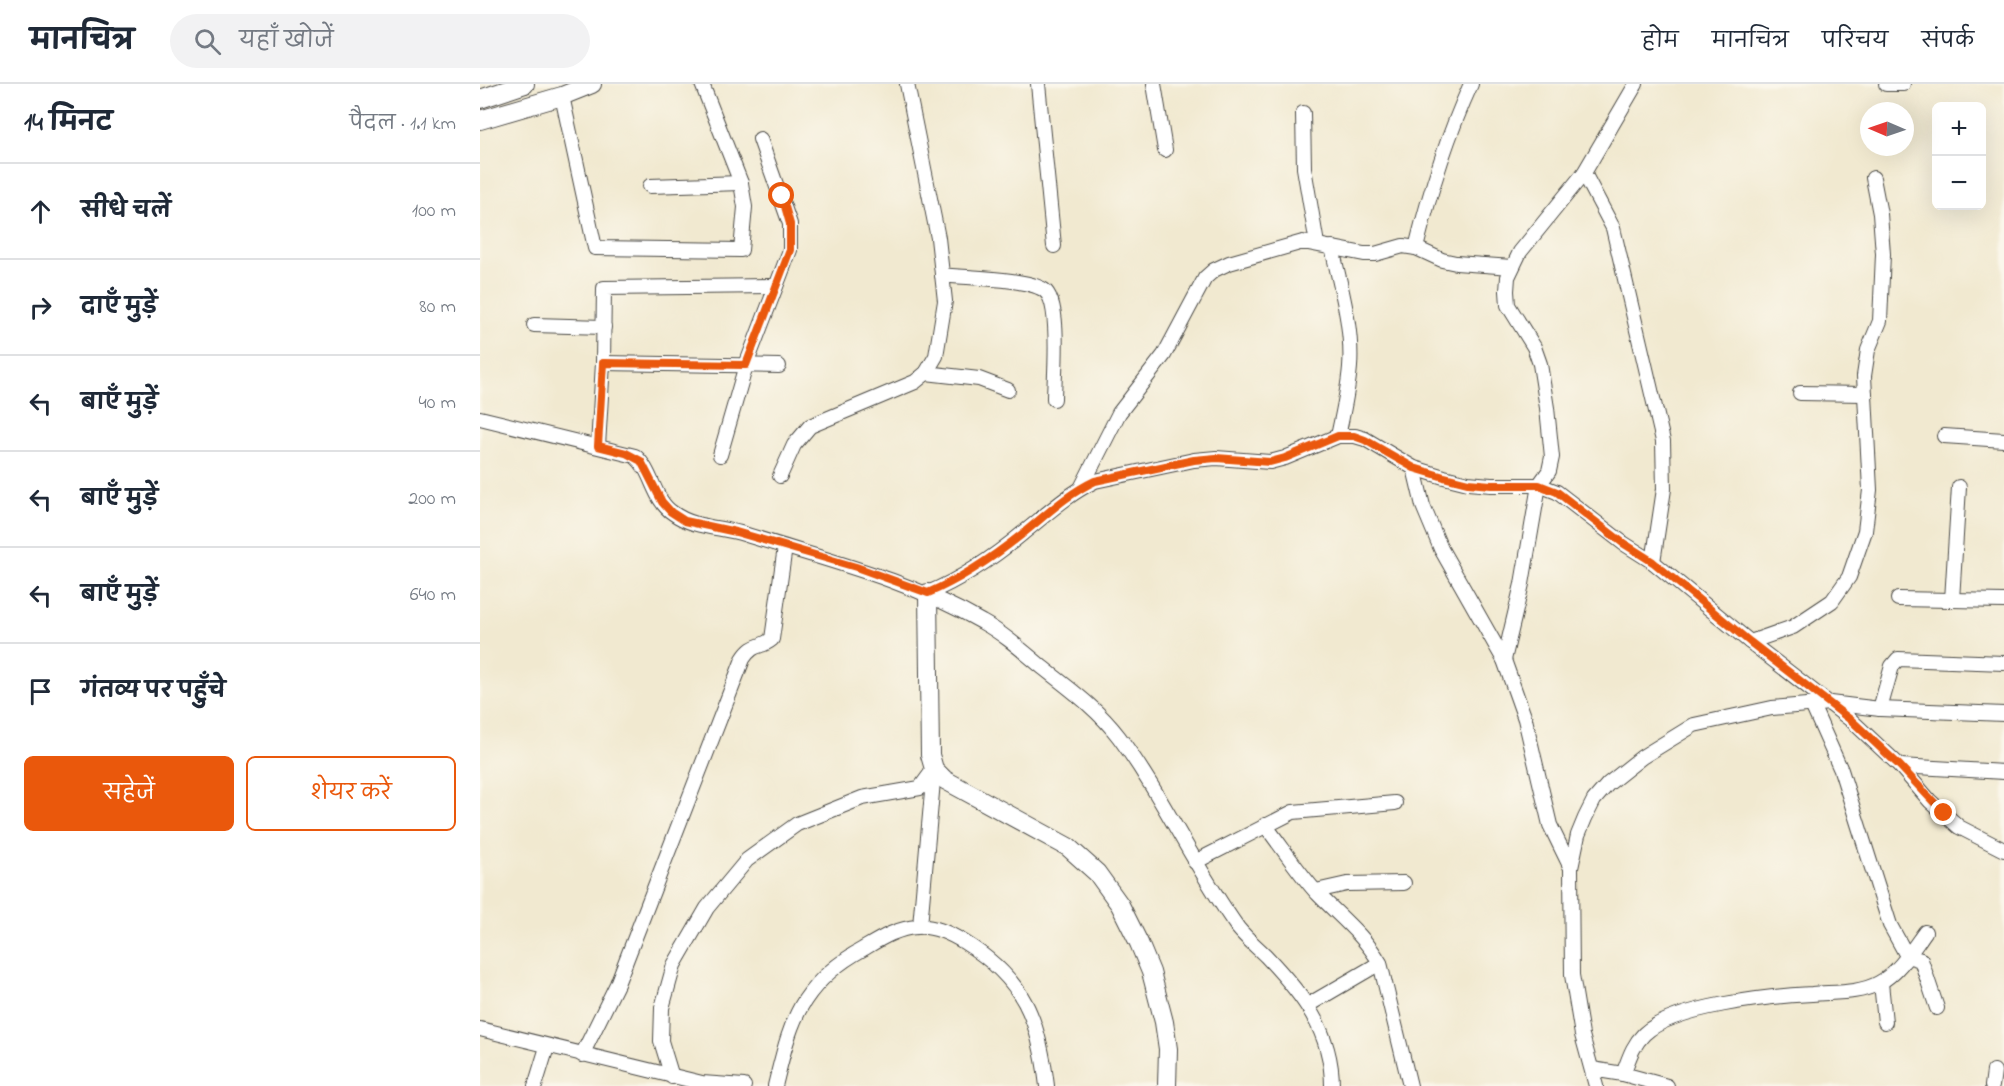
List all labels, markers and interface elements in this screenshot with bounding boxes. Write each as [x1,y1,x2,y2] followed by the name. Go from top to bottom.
[170,14,590,68] search box
[30,22,134,63] text: मानचित्र
[191,25,224,58] icon: search
[239,26,334,58] text: यहाँ खोजें
[1642,27,1679,57] text: होम
[1712,27,1789,57] text: मानचित्र
[1822,27,1888,57] text: परिचय
[1921,27,1974,57] text: संपर्क
[1860,102,1914,156] north arrow
[1932,102,1986,210] map controls
[1932,102,1986,156] button: +
[24,105,113,143] text: 14 मिनट
[349,110,456,139] text: पैदल · 1.1 km
[1932,156,1986,210] button: −
[768,182,794,208] route start
[24,195,57,228] icon: ahead
[81,196,171,228] text: सीधे चलें
[412,197,456,226] text: 100 m
[24,291,57,324] icon: right
[81,292,157,324] text: दाएँ मुड़ें
[419,293,456,322] text: 80 m
[24,387,57,420] icon: left
[81,388,158,420] text: बाएँ मुड़ें
[419,389,456,418] text: 40 m
[24,483,57,516] icon: left
[81,484,158,516] text: बाएँ मुड़ें
[408,485,456,514] text: 200 m
[24,579,57,612] icon: left
[81,580,158,612] text: बाएँ मुड़ें
[410,581,456,610] text: 640 m
[24,675,57,708] icon: arrive
[81,676,226,708] text: गंतव्य पर पहुँचे
[24,756,234,831] button: सहेजें
[246,756,456,831] button: शेयर करें
[1930,799,1956,825] route end

